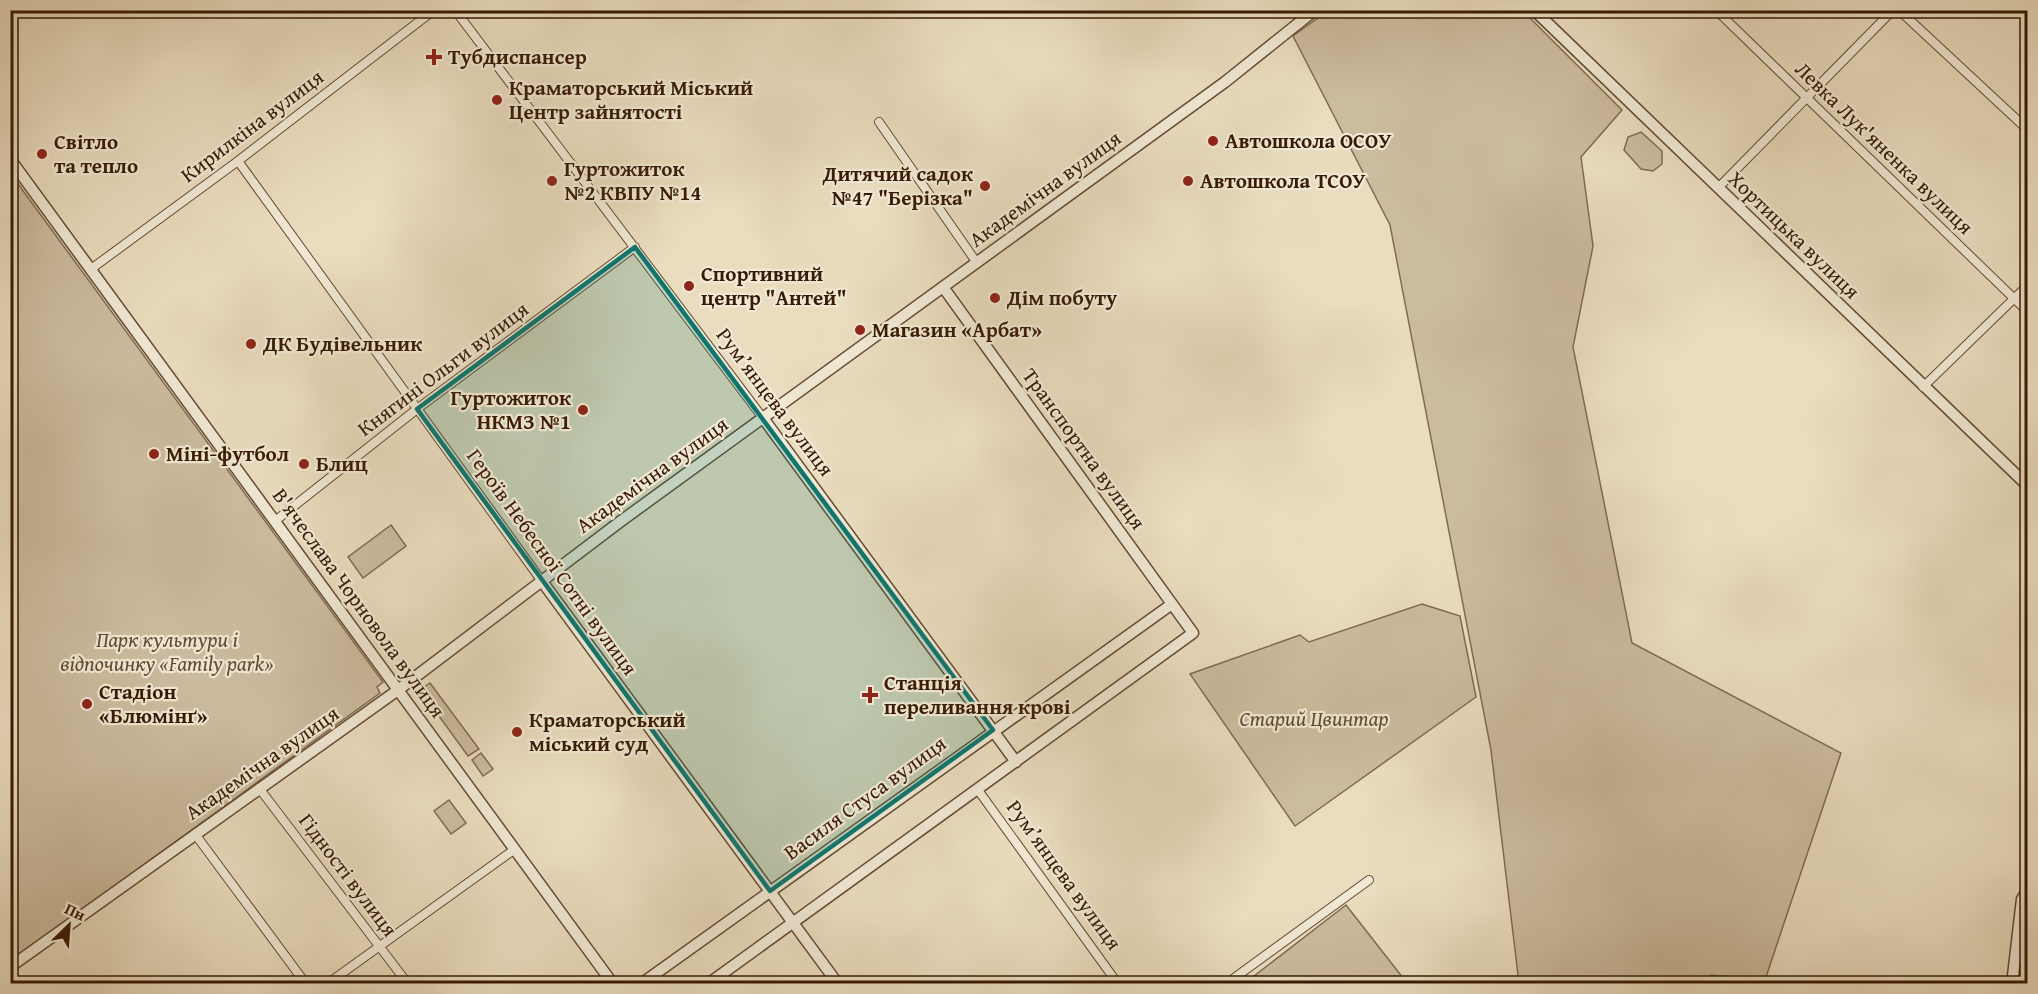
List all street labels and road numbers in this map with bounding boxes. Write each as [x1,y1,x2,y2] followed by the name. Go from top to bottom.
[1788,54,1981,242] street label: Левка Лук'яненка вулиця
[174,61,330,190] street label: Кирилкіна вулиця
[962,123,1128,254] street label: Академічна вулиця
[1721,163,1868,306] street label: Хортицька вулиця
[350,294,535,443] street label: Княгині Ольги вулиця
[709,321,842,483] street label: Рум’янцева вулиця
[1015,362,1154,536] street label: Транспортна вулиця
[569,409,735,540] street label: Академічна вулиця
[459,442,646,682] street label: Героїв Небесної Сотні вулиця
[265,481,454,724] street label: В'ячеслава Чорновола вулиця
[178,698,345,827] street label: Академічна вулиця
[777,728,953,867] street label: Василя Стуса вулиця
[999,793,1130,957] street label: Рум’янцева вулиця
[292,806,406,943] street label: Гідності вулиця

